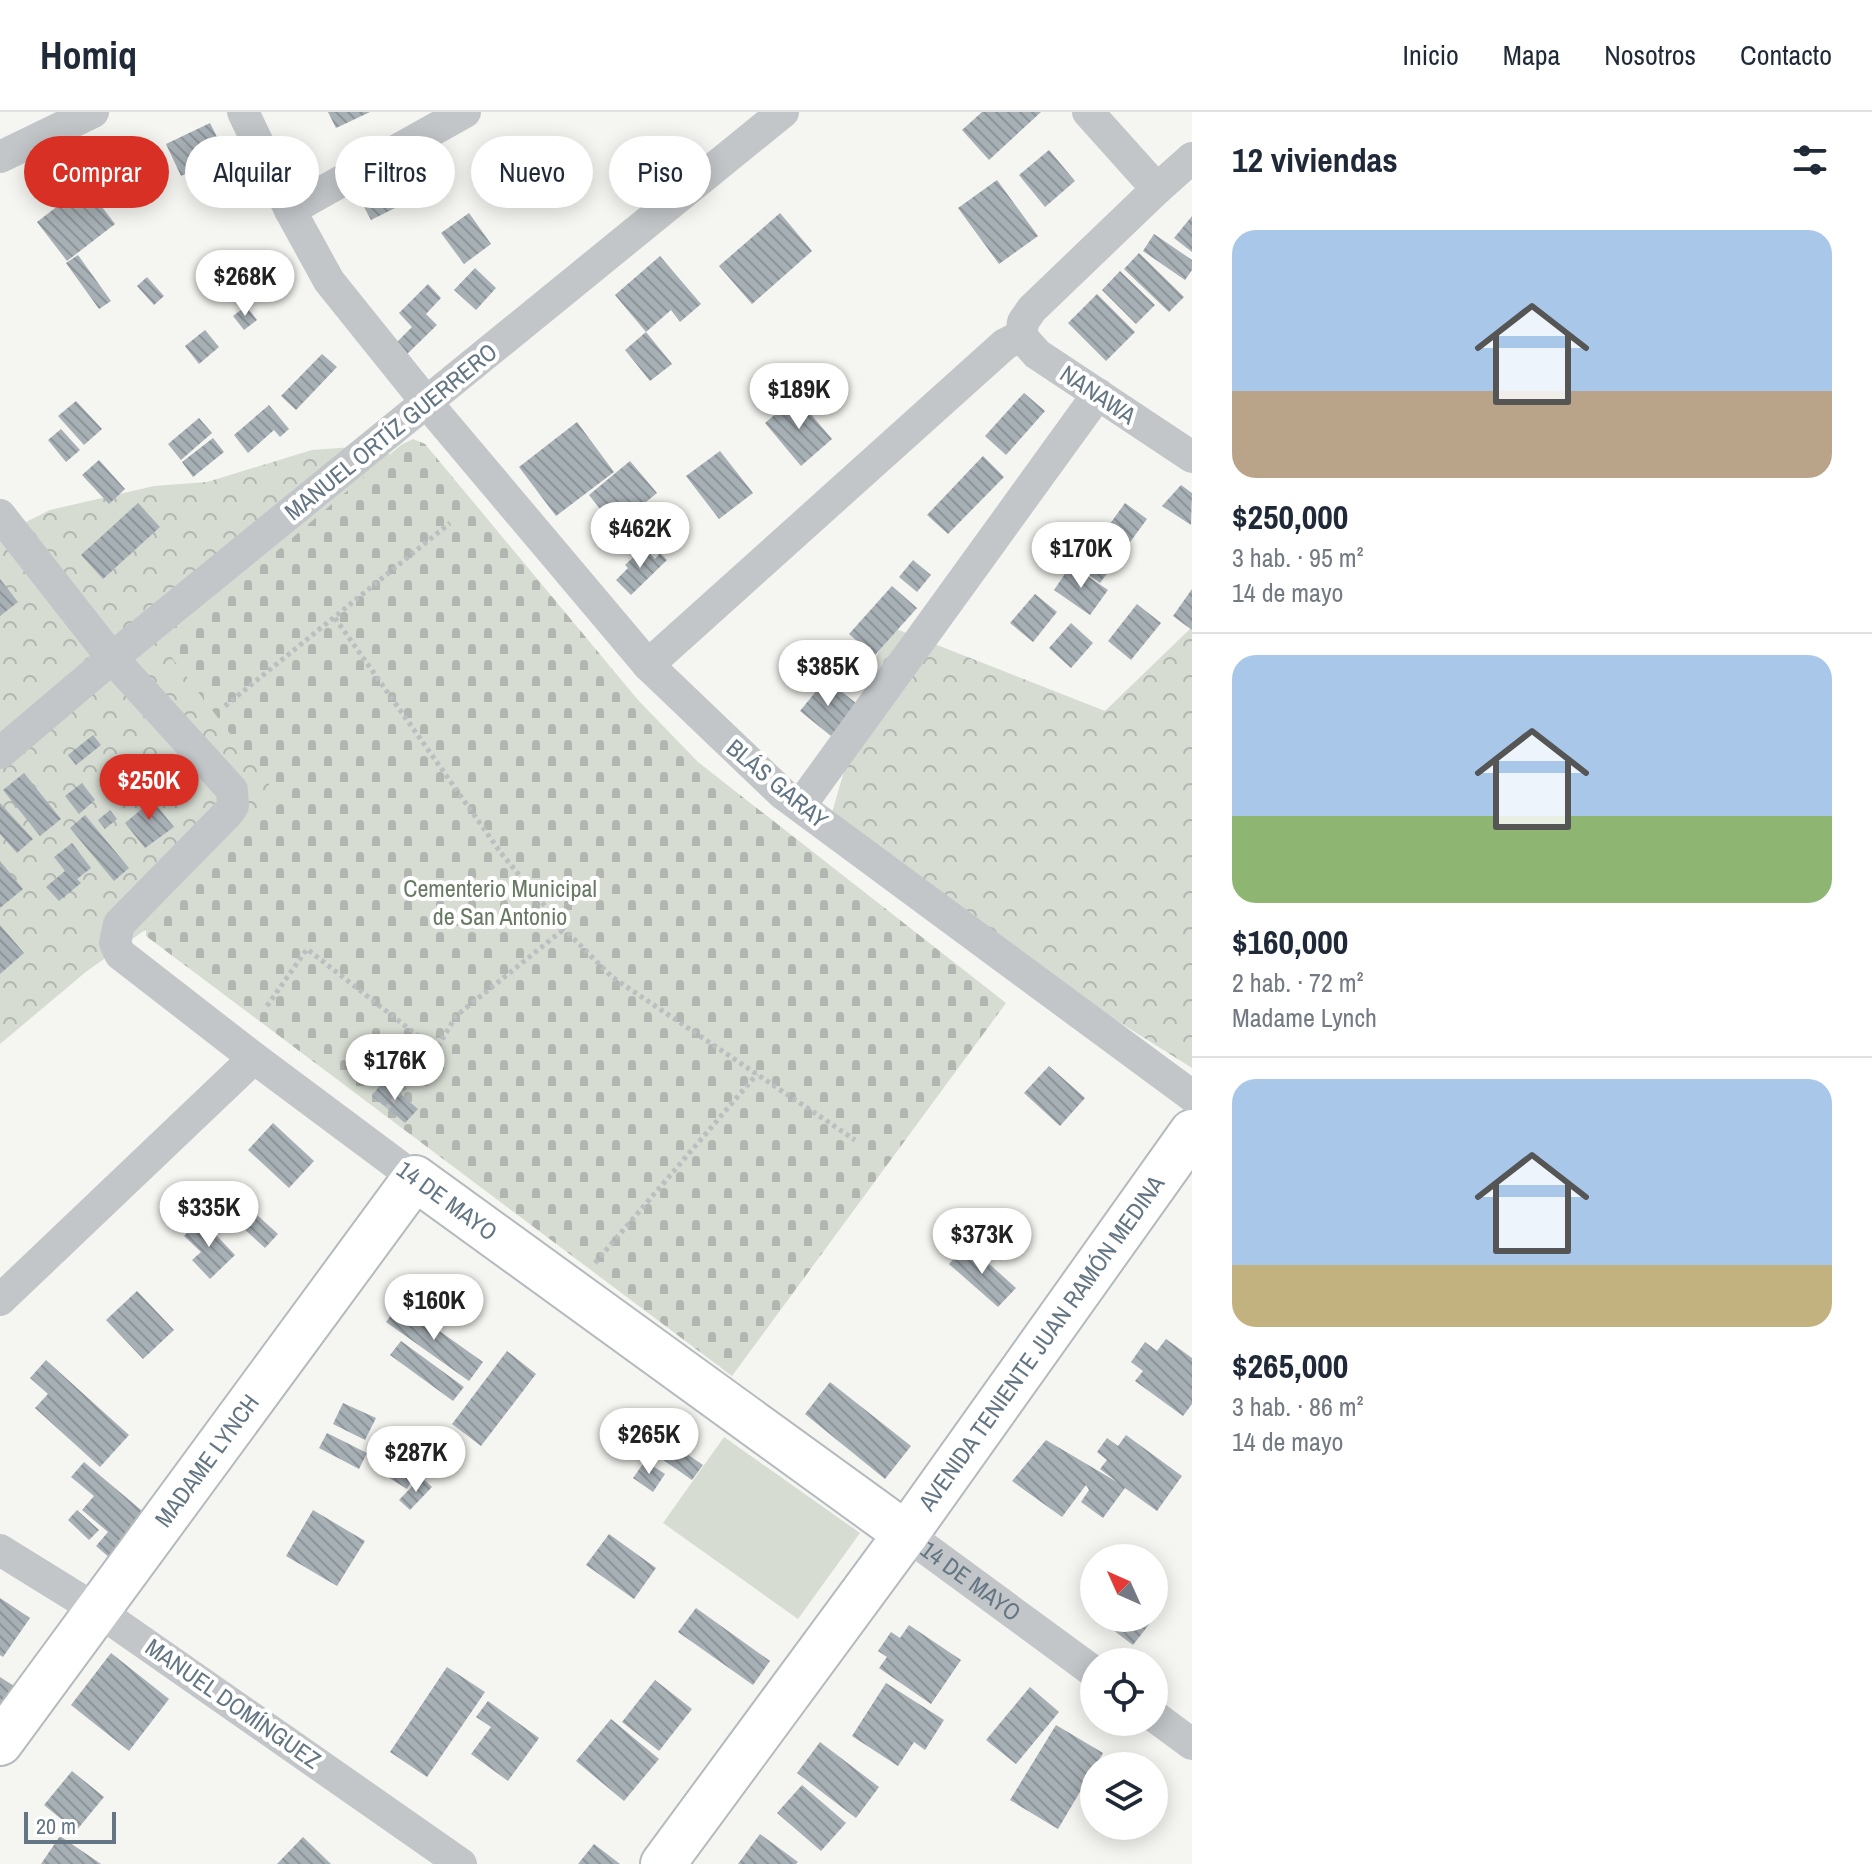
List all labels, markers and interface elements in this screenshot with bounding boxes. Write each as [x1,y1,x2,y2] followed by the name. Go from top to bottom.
[40,30,137,81] text: Homiq
[1403,36,1459,74] text: Inicio
[1503,36,1560,74] text: Mapa
[1604,36,1696,74] text: Nosotros
[1740,36,1832,74] text: Contacto
[24,136,169,208] chip: Comprar
[185,136,319,208] chip: Alquilar
[335,136,455,208] chip: Filtros
[471,136,593,208] chip: Nuevo
[609,136,711,208] chip: Piso
[1232,137,1398,183] text: 12 viviendas
[1788,138,1832,182] icon: filters
[189,250,301,318] pin: $268K
[214,258,276,293] text: $268K
[1460,282,1604,426] icon: home
[277,336,503,527] street label: MANUEL ORTÍZ GUERRERO
[1054,357,1143,432] street label: NANAWA
[743,363,855,431] pin: $189K
[768,371,830,406] text: $189K
[1232,494,1348,540] text: $250,000
[584,502,696,570] pin: $462K
[609,510,671,545] text: $462K
[1025,522,1137,590] pin: $170K
[1050,530,1112,565] text: $170K
[1232,540,1364,575] text: 3 hab. · 95 m²
[1232,575,1343,610] text: 14 de mayo
[772,640,884,708] pin: $385K
[797,648,859,683] text: $385K
[1460,707,1604,851] icon: home
[720,731,835,835] street label: BLÁS GARAY
[93,754,205,822] pin: $250K
[118,762,180,797] text: $250K
[403,872,597,932] park label: Cementerio Municipal de San Antonio
[1232,919,1348,965] text: $160,000
[1232,965,1364,1000] text: 2 hab. · 72 m²
[1232,1000,1377,1035] text: Madame Lynch
[339,1034,451,1102] pin: $176K
[364,1042,426,1077] text: $176K
[1460,1131,1604,1275] icon: home
[391,1153,504,1247] street label: 14 DE MAYO
[910,1168,1172,1517] street label: AVENIDA TENIENTE JUAN RAMÓN MEDINA
[153,1181,265,1249] pin: $335K
[178,1189,240,1224] text: $335K
[926,1208,1038,1276] pin: $373K
[951,1216,1013,1251] text: $373K
[378,1274,490,1342] pin: $160K
[403,1282,465,1317] text: $160K
[1232,1343,1348,1389] text: $265,000
[147,1387,266,1533] street label: MADAME LYNCH
[1232,1389,1364,1424] text: 3 hab. · 86 m²
[593,1408,705,1476] pin: $265K
[618,1416,680,1451] text: $265K
[1232,1424,1343,1459] text: 14 de mayo
[360,1426,472,1494] pin: $287K
[385,1434,447,1469] text: $287K
[915,1533,1028,1628] street label: 14 DE MAYO
[1080,1544,1168,1632] north arrow
[1080,1544,1168,1840] map controls
[140,1631,328,1776] street label: MANUEL DOMÍNGUEZ
[1080,1648,1168,1736] button: locate
[1080,1752,1168,1840] button: layers
[24,1808,116,1844] scale bar
[36,1811,76,1841] text: 20 m

